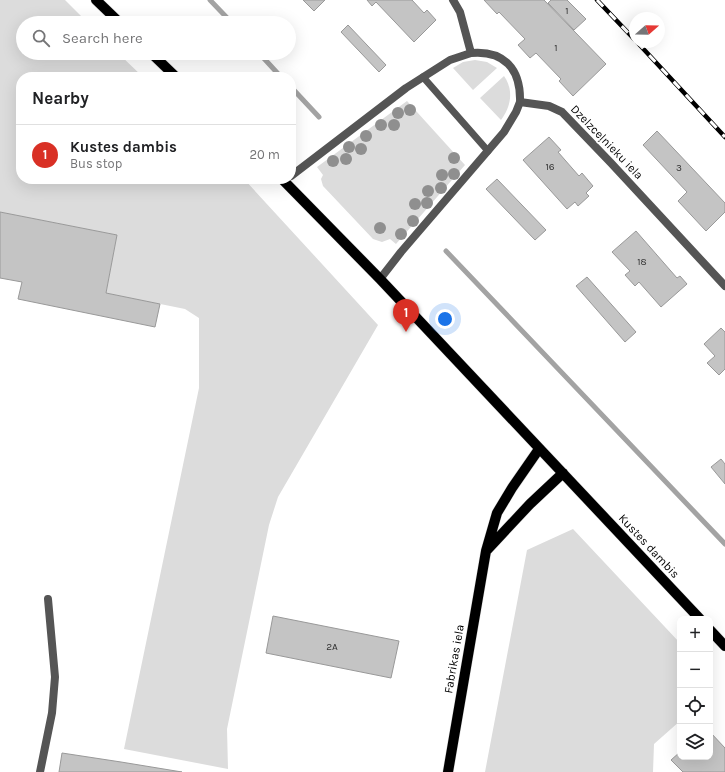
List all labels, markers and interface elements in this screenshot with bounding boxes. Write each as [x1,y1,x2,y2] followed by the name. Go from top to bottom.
[565,5,569,17] house number: 1
[629,12,665,48] north arrow
[16,16,296,60] search box
[30,27,52,49] icon: search
[62,29,143,47] text: Search here
[554,42,558,54] house number: 1
[32,88,89,108] text: Nearby
[567,102,646,183] street label: Dzelzceļnieku iela
[70,138,177,156] text: Kustes dambis
[43,147,47,162] text: 1
[250,147,280,162] text: 20 m
[70,156,122,171] text: Bus stop
[545,161,555,173] house number: 16
[676,162,682,174] house number: 3
[637,256,647,268] house number: 18
[393,299,419,332] pin: 1
[435,309,455,329] your location
[616,511,682,581] street label: Kustes dambis
[677,616,713,760] map controls
[677,616,713,652] button: +
[441,623,467,695] street label: Fabrikas iela
[326,641,338,653] house number: 2A
[677,652,713,688] button: −
[677,688,713,724] button: locate
[677,724,713,760] button: layers

